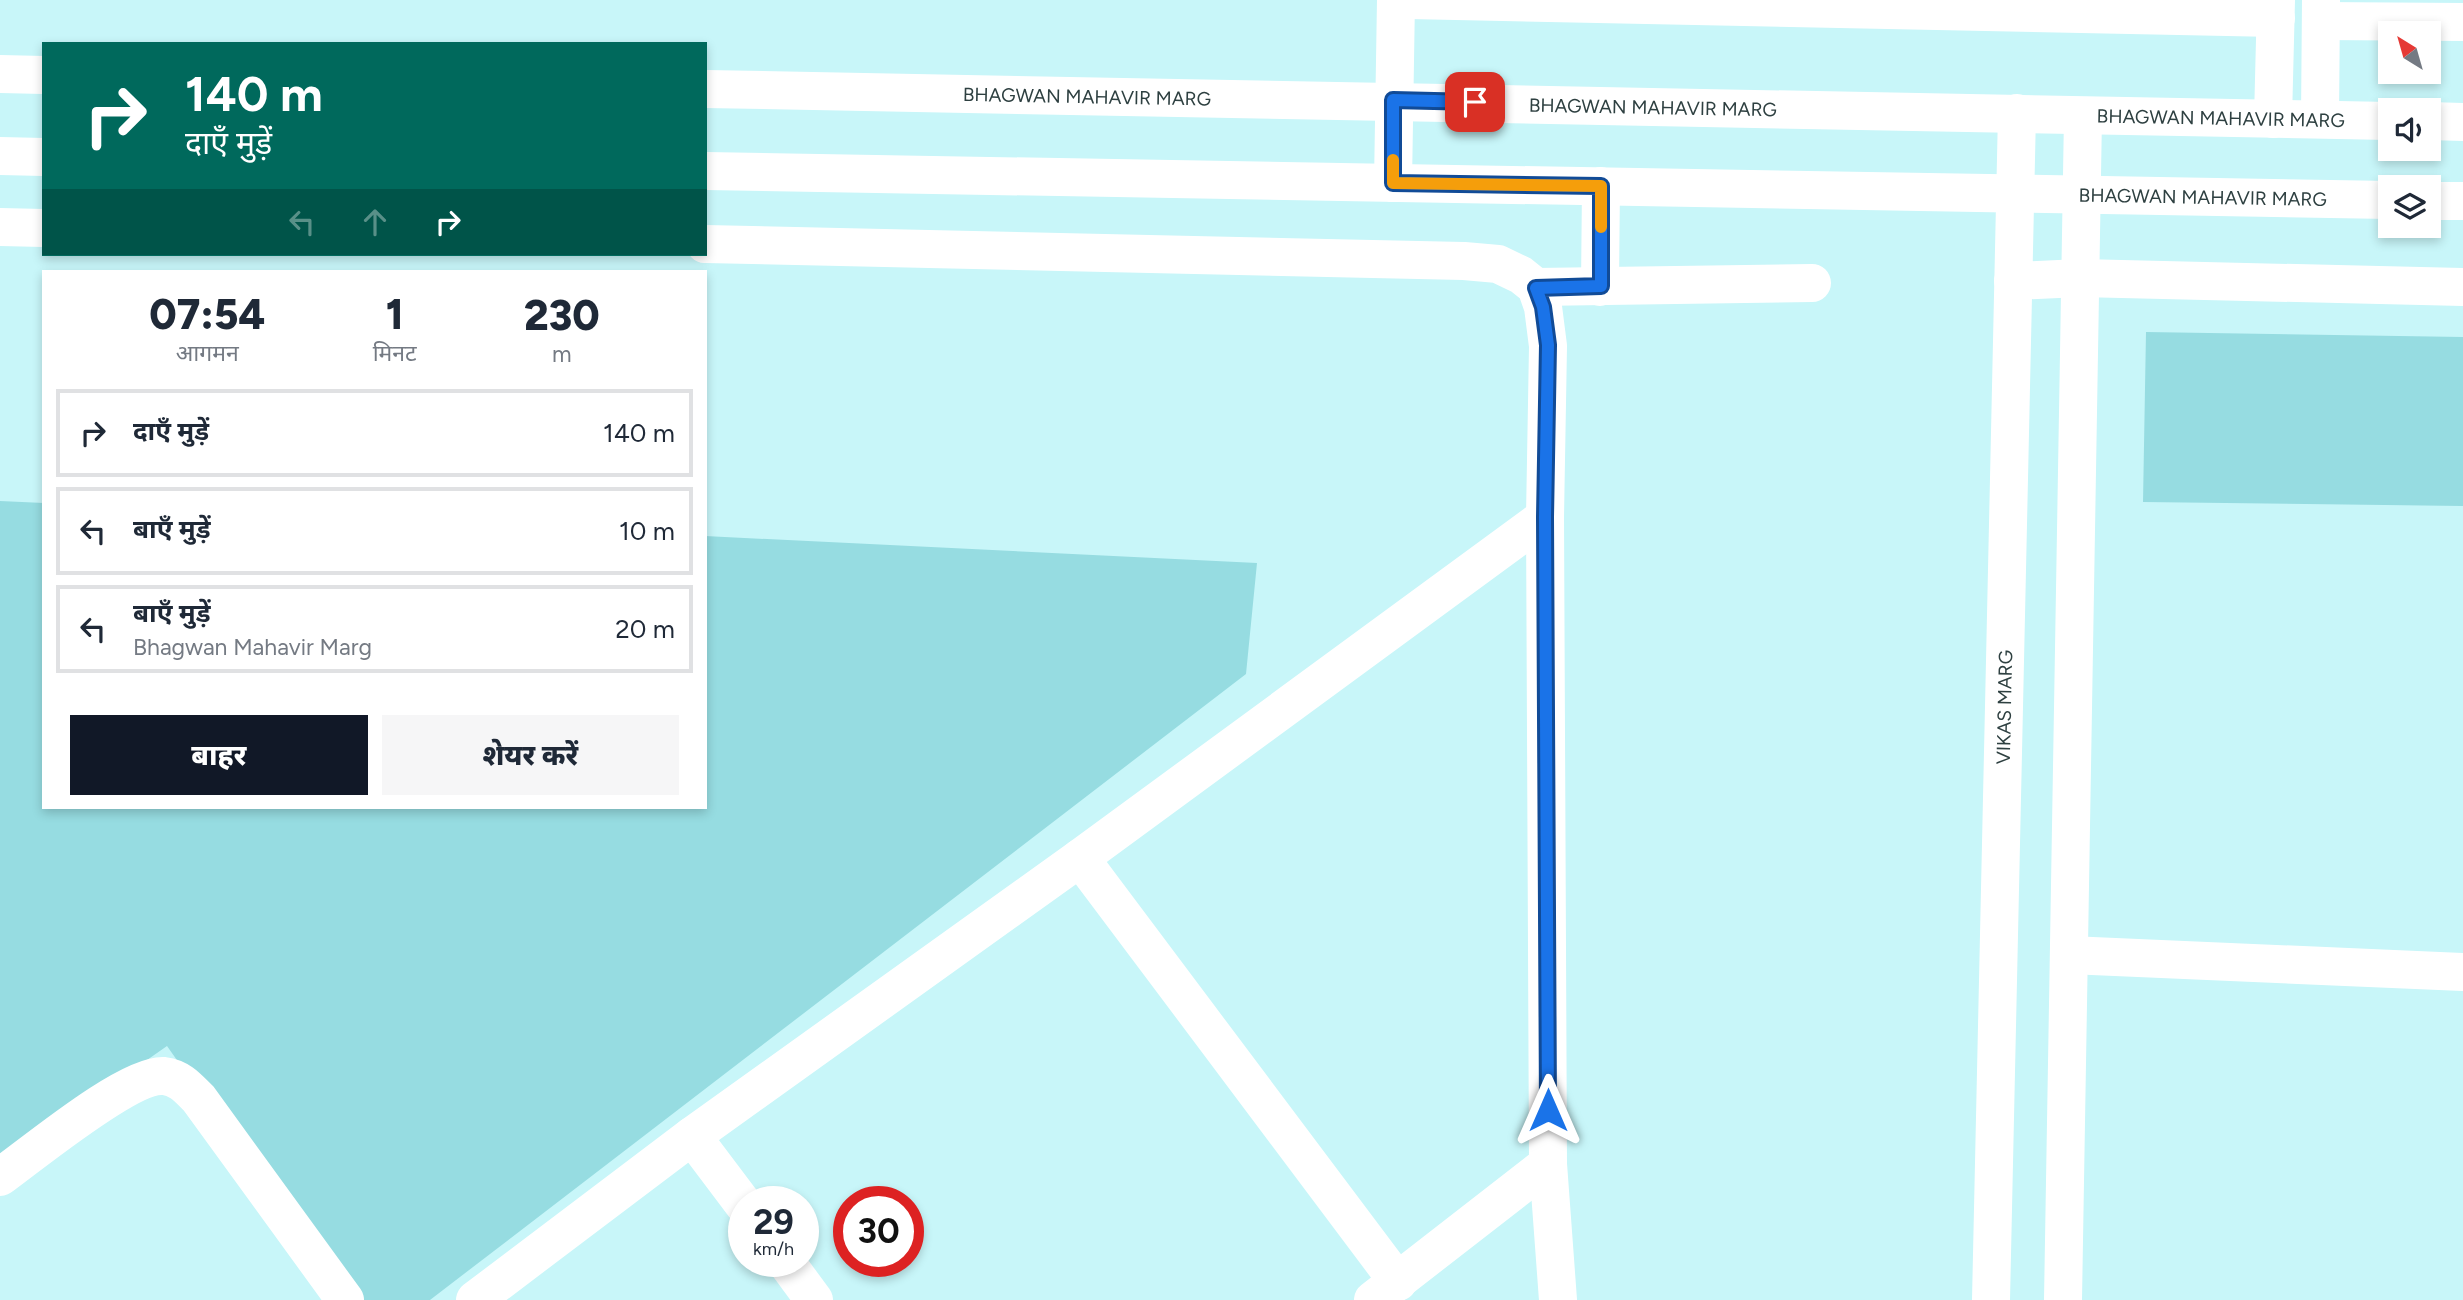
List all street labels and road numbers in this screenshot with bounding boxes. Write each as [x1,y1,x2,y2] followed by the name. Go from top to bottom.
[963,83,1211,111] street label: BHAGWAN MAHAVIR MARG
[1529,94,1777,121] street label: BHAGWAN MAHAVIR MARG
[2096,104,2345,132] street label: BHAGWAN MAHAVIR MARG
[2079,184,2327,211] street label: BHAGWAN MAHAVIR MARG
[1992,650,2017,765] street label: VIKAS MARG

